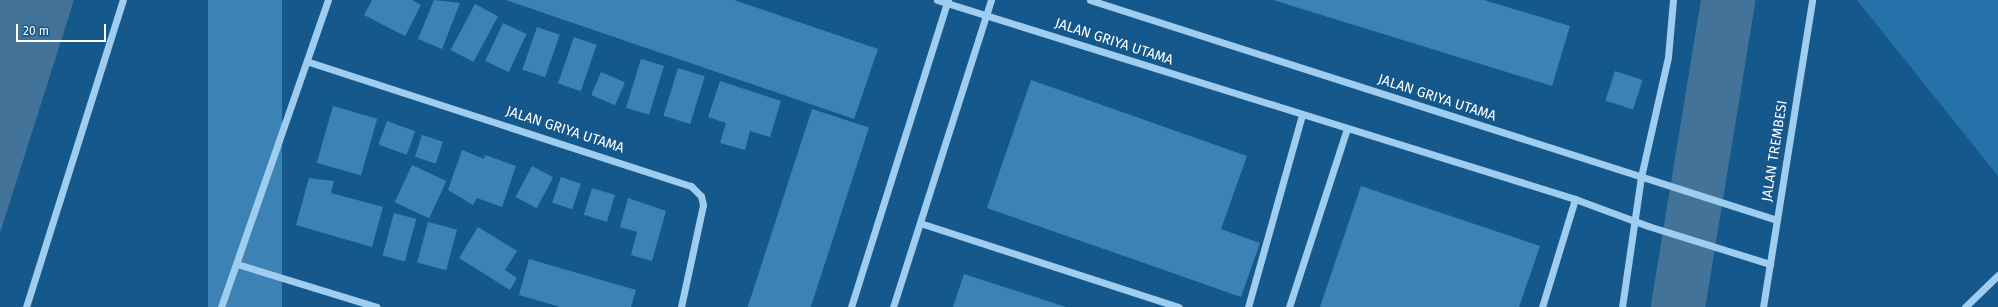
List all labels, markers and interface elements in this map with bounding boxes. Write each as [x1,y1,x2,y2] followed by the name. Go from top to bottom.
[1053,15,1175,69] street label: JALAN GRIYA UTAMA
[18,16,108,42] scale bar
[23,24,49,38] text: 20 m
[1376,71,1498,125] street label: JALAN GRIYA UTAMA
[1759,99,1791,203] street label: JALAN TREMBESI
[504,103,626,157] street label: JALAN GRIYA UTAMA

